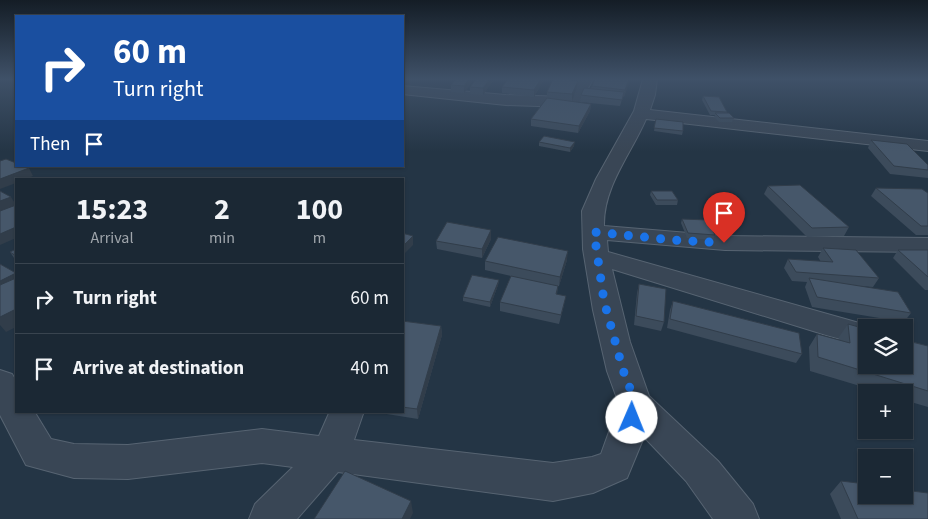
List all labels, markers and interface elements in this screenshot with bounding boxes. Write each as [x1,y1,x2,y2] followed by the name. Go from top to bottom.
[113,27,187,77] text: 60 m
[30,35,95,100] icon: right
[113,73,203,105] text: Turn right
[80,130,108,158] icon: arrive
[30,131,70,158] text: Then
[76,188,148,231] text: 15:23
[214,188,230,231] text: 2
[296,188,343,231] text: 100
[703,192,745,243] pin
[710,199,738,227] icon: arrive
[90,227,133,249] text: Arrival
[209,227,235,249] text: min
[313,227,326,249] text: m
[30,285,58,313] icon: right
[73,285,157,312] text: Turn right
[351,285,389,312] text: 60 m
[858,319,913,504] map controls
[858,319,913,374] button: layers
[30,355,58,383] icon: arrive
[73,355,244,382] text: Arrive at destination
[351,355,389,382] text: 40 m
[858,384,913,439] button: +
[605,391,657,443] position arrow
[858,449,913,504] button: −

